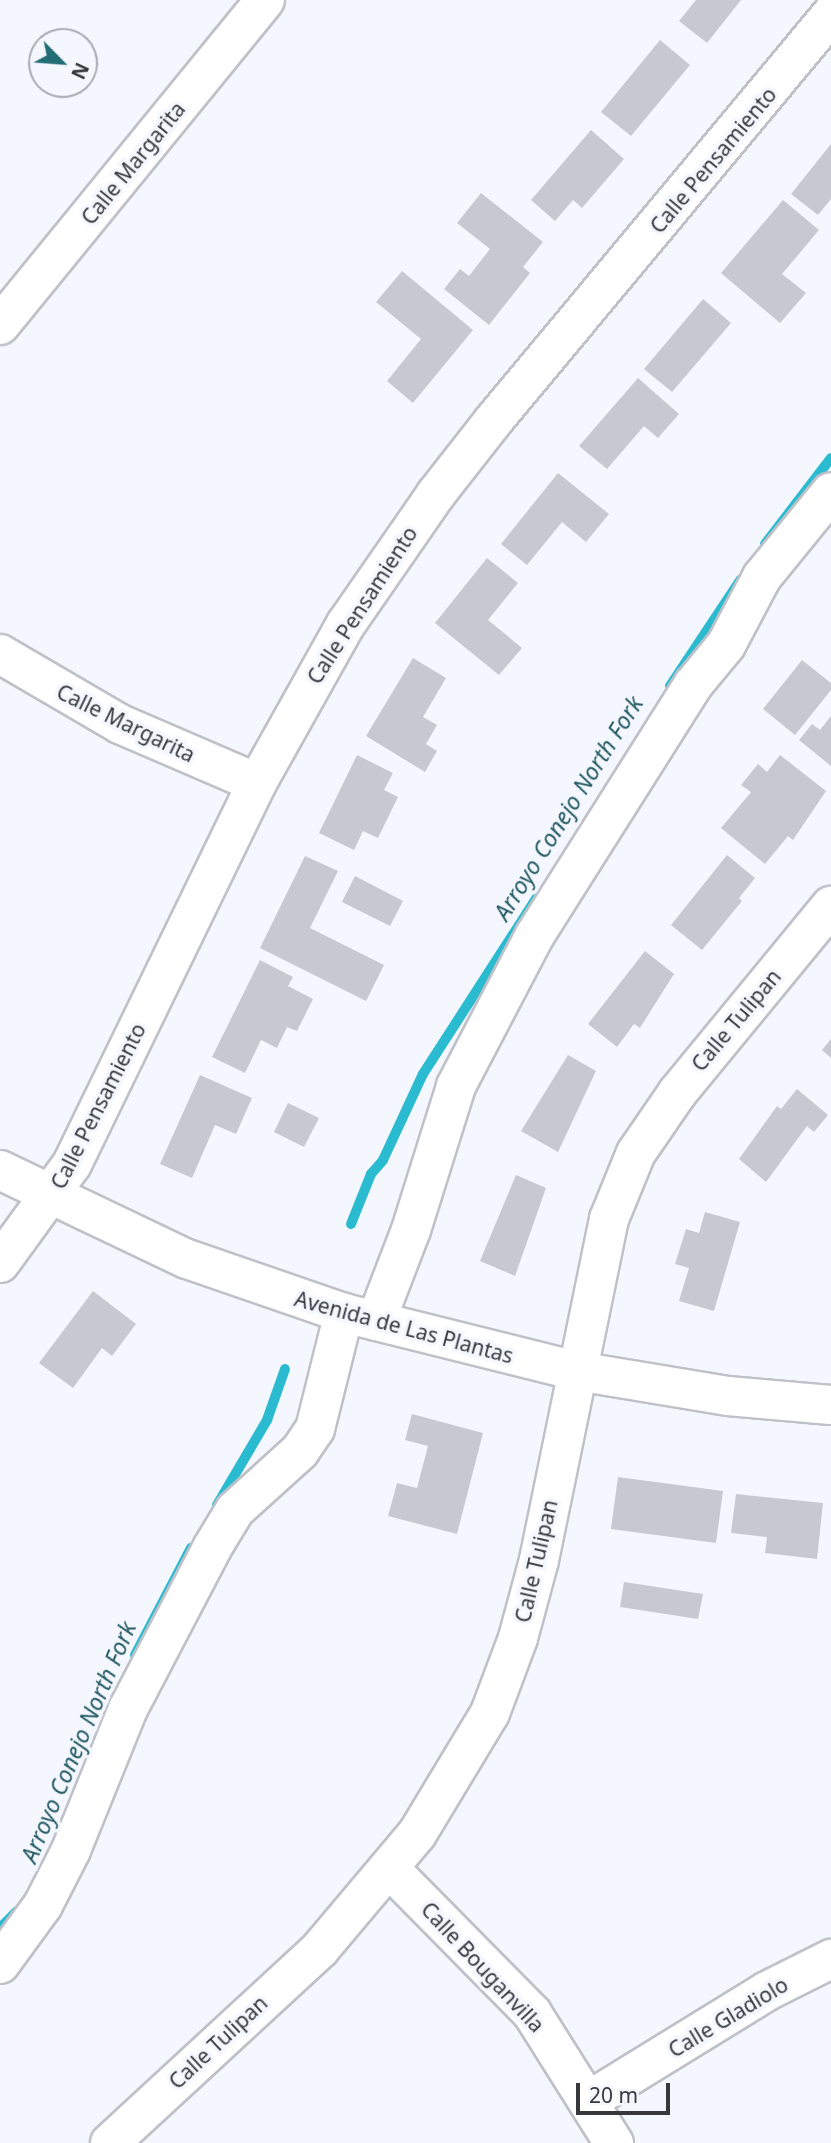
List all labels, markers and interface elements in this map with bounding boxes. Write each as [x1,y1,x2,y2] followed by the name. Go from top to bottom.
[28,28,98,98] north arrow
[65,59,95,84] text: N
[645,82,781,238] street label: Calle Pensamiento
[76,97,190,229] street label: Calle Margarita
[302,522,422,688] street label: Calle Pensamiento
[53,679,199,767] street label: Calle Margarita
[488,691,648,925] water label: Arroyo Conejo North Fork
[686,964,786,1076] street label: Calle Tulipan
[45,1019,151,1193] street label: Calle Pensamiento
[292,1286,516,1368] street label: Avenida de Las Plantas
[510,1497,562,1625] street label: Calle Tulipan
[15,1617,141,1867] water label: Arroyo Conejo North Fork
[416,1897,550,2037] street label: Calle Bouganvilla
[664,1971,792,2063] street label: Calle Gladiolo
[164,1990,272,2094] street label: Calle Tulipan
[579,2070,674,2114] scale bar
[589,2081,638,2109] text: 20 m

